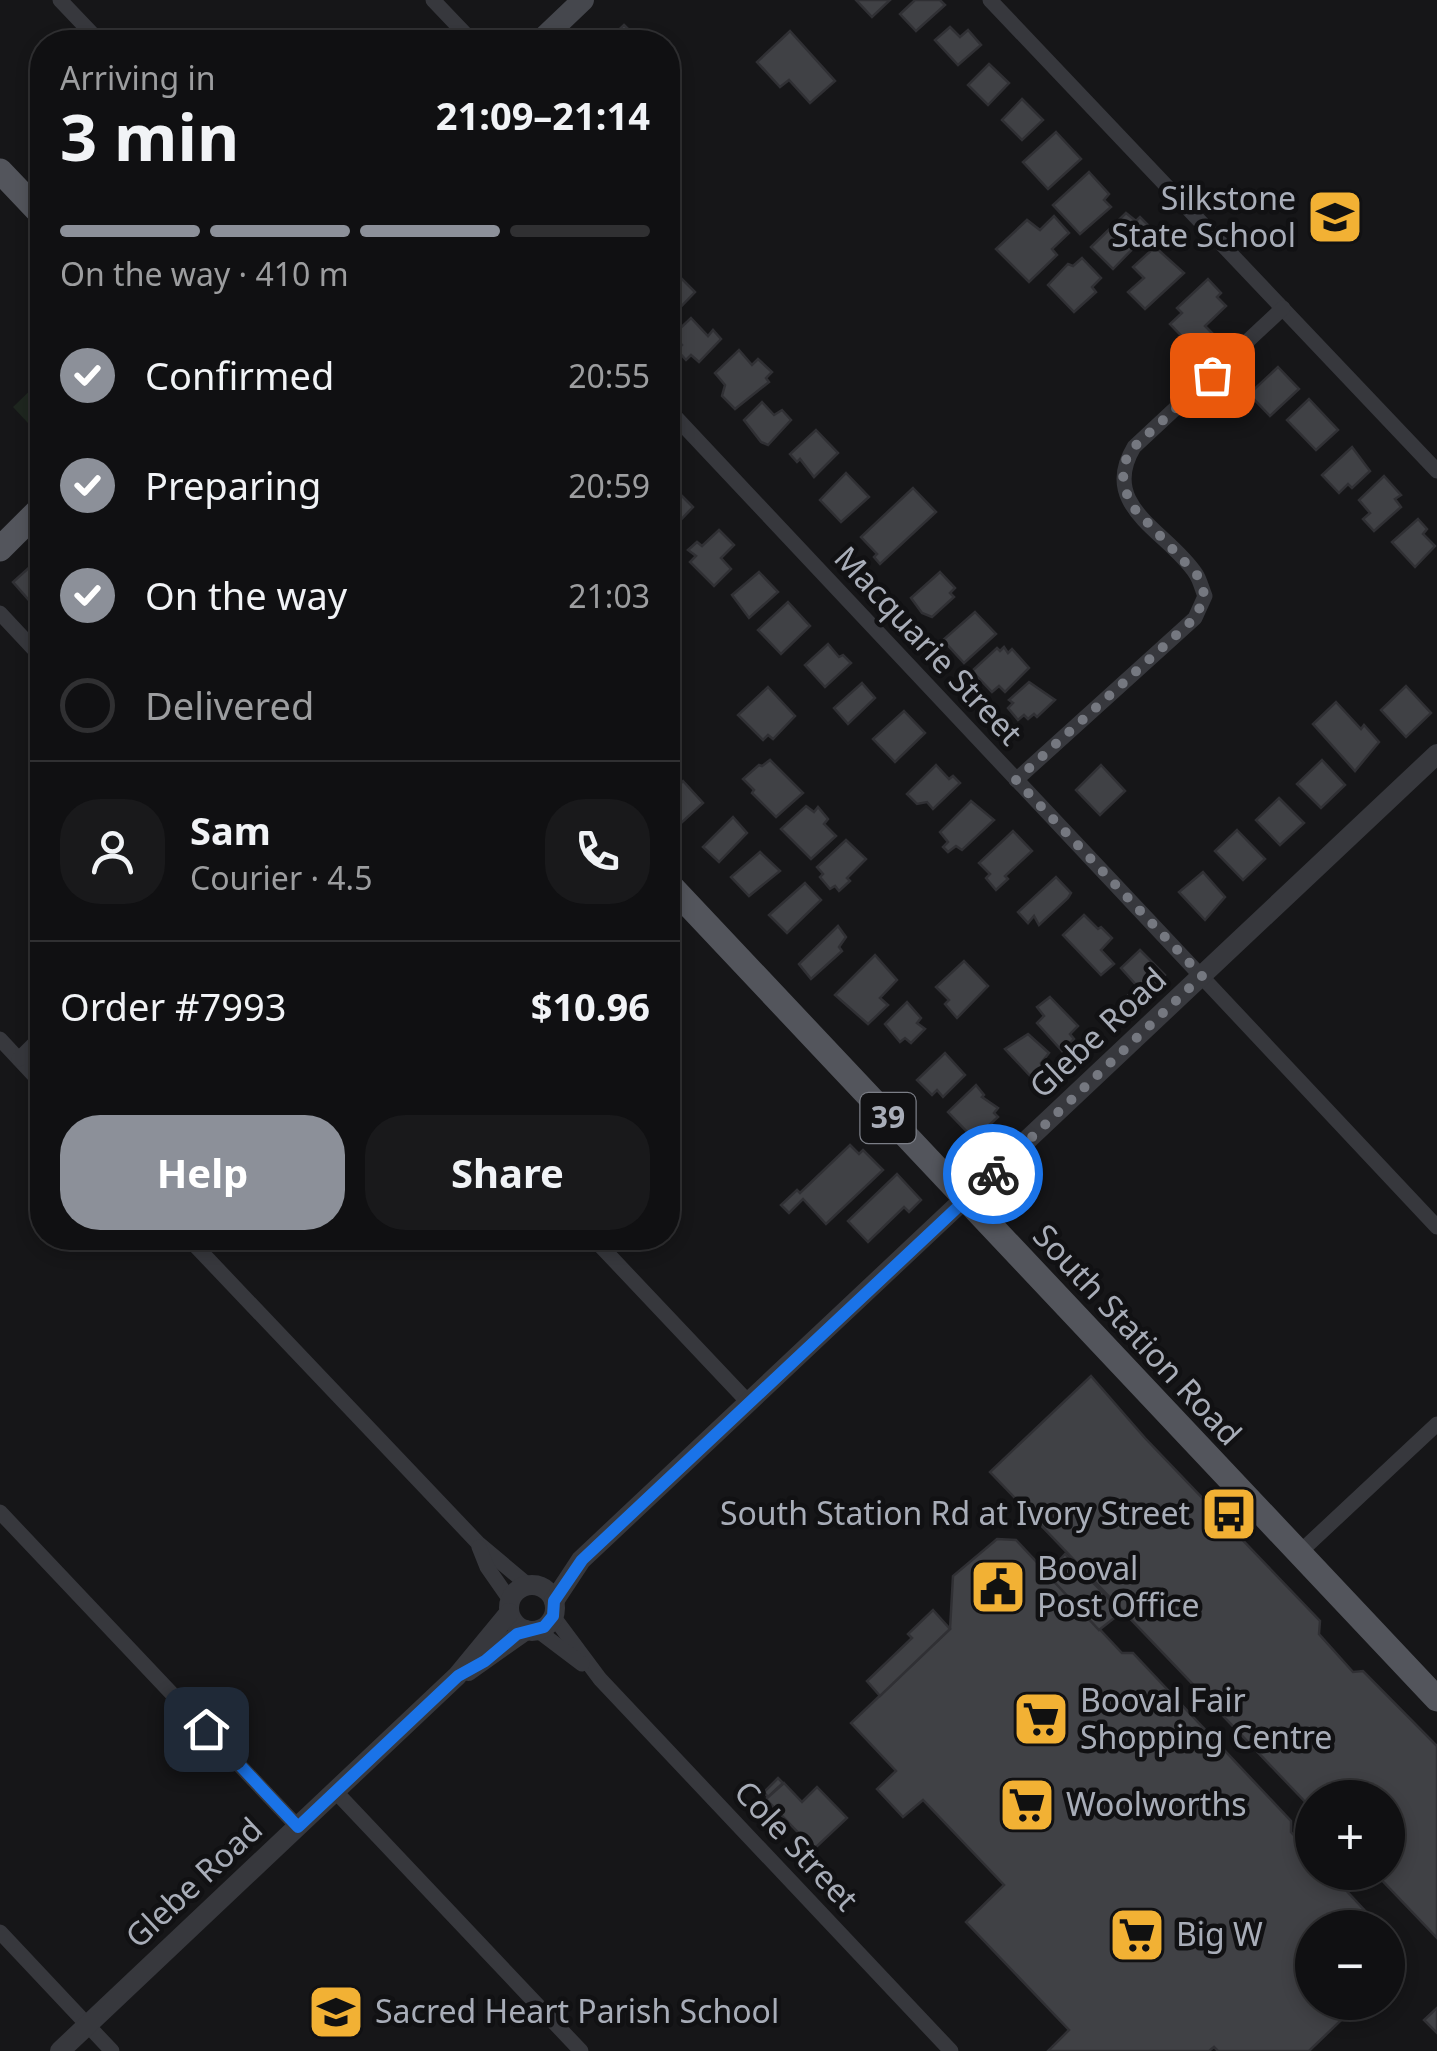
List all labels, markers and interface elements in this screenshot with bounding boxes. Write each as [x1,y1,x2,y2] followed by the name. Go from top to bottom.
[60,56,215,99] text: Arriving in
[436,89,650,141] text: 21:09–21:14
[60,92,239,180] text: 3 min
[1111,176,1296,256] place label: Silkstone State School
[1305,187,1365,247] school or university icon: Silkstone State School
[60,252,349,295] text: On the way · 410 m
[1170,333,1255,418] pin
[60,348,115,403] icon: check
[1185,348,1240,403] icon: bag
[145,349,334,401] text: Confirmed
[568,354,650,397] text: 20:55
[60,458,115,513] icon: check
[145,459,321,511] text: Preparing
[568,464,650,507] text: 20:59
[826,536,1032,754] street label: Macquarie Street
[60,568,115,623] icon: check
[145,569,347,621] text: On the way
[568,574,650,617] text: 21:03
[145,679,314,731] text: Delivered
[60,799,165,904] button: person
[545,799,650,904] button: phone
[190,804,271,856] text: Sam
[190,856,373,899] text: Courier · 4.5
[1019,957,1175,1106] street label: Glebe Road
[60,980,286,1032] text: Order #7993
[531,980,650,1032] text: $10.96
[860,1093,916,1143] road number: 39
[60,1115,345,1230] button: Help
[365,1115,650,1230] button: Share
[943,1124,1043,1224] courier
[966,1147,1021,1202] icon: bike
[1024,1214,1252,1454] street label: South Station Road
[1199,1484,1259,1544] bus stop icon: South Station Rd at Ivory Street
[720,1491,1190,1534] place label: South Station Rd at Ivory Street
[1037,1546,1200,1626] place label: Booval Post Office
[968,1557,1028,1617] public building icon: Booval Post Office
[1080,1678,1332,1758] place label: Booval Fair Shopping Centre
[164,1687,249,1772] pin
[1011,1689,1071,1749] supermarket icon: Booval Fair Shopping Centre
[179,1702,234,1757] icon: home
[726,1771,869,1919] street label: Cole Street
[997,1775,1057,1835] supermarket icon: Woolworths
[1295,1780,1405,2020] map controls
[1295,1780,1405,1890] button: +
[1066,1782,1246,1825] place label: Woolworths
[115,1807,271,1956] street label: Glebe Road
[1107,1905,1167,1965] supermarket icon: Big W
[1295,1910,1405,2020] button: −
[1176,1912,1263,1955] place label: Big W
[306,1982,366,2042] school or university icon: Sacred Heart Parish School
[375,1989,779,2032] place label: Sacred Heart Parish School

